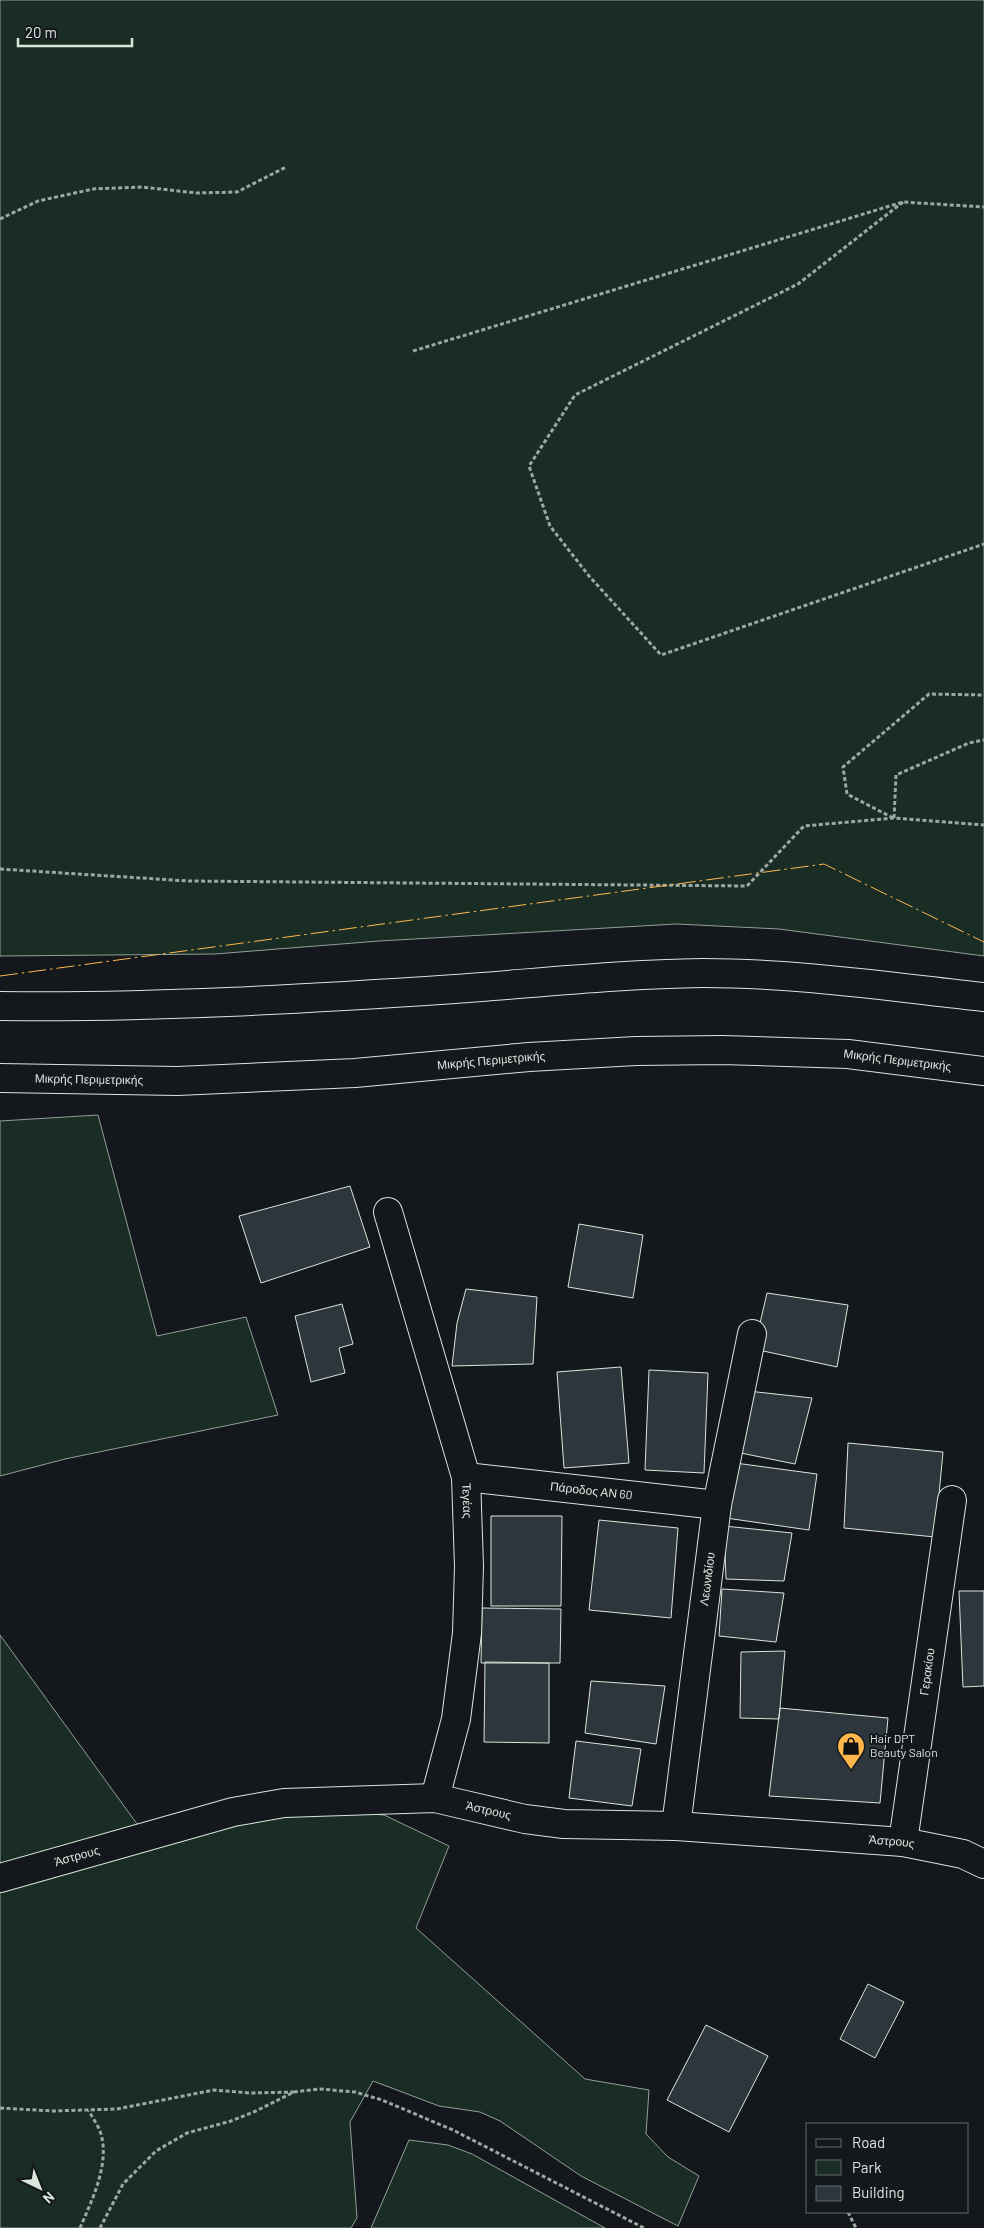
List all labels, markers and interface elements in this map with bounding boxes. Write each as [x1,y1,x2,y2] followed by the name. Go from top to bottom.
[18,15,131,47] scale bar
[25,23,57,41] text: 20 m
[843,1046,953,1074] street label: Μικρής Περιμετρικής
[436,1048,546,1071] street label: Μικρής Περιμετρικής
[35,1071,144,1087] street label: Μικρής Περιμετρικής
[549,1478,633,1502] street label: Πάροδος ΑΝ 60
[460,1483,475,1519] street label: Τεγέας
[696,1551,717,1607] street label: Λεωνιδίου
[916,1647,937,1696] street label: Γερακίου
[836,1731,866,1770] shop icon: Hair DPT Beauty Salon
[870,1731,938,1759] place label: Hair DPT Beauty Salon
[465,1797,513,1823] street label: Άστρους
[868,1832,916,1851] street label: Άστρους
[53,1842,101,1868] street label: Άστρους
[806,2123,969,2213] legend
[852,2133,885,2151] text: Road
[852,2158,882,2176] text: Park
[15,2163,65,2213] north arrow
[852,2183,905,2201] text: Building
[40,2188,58,2207] text: N

